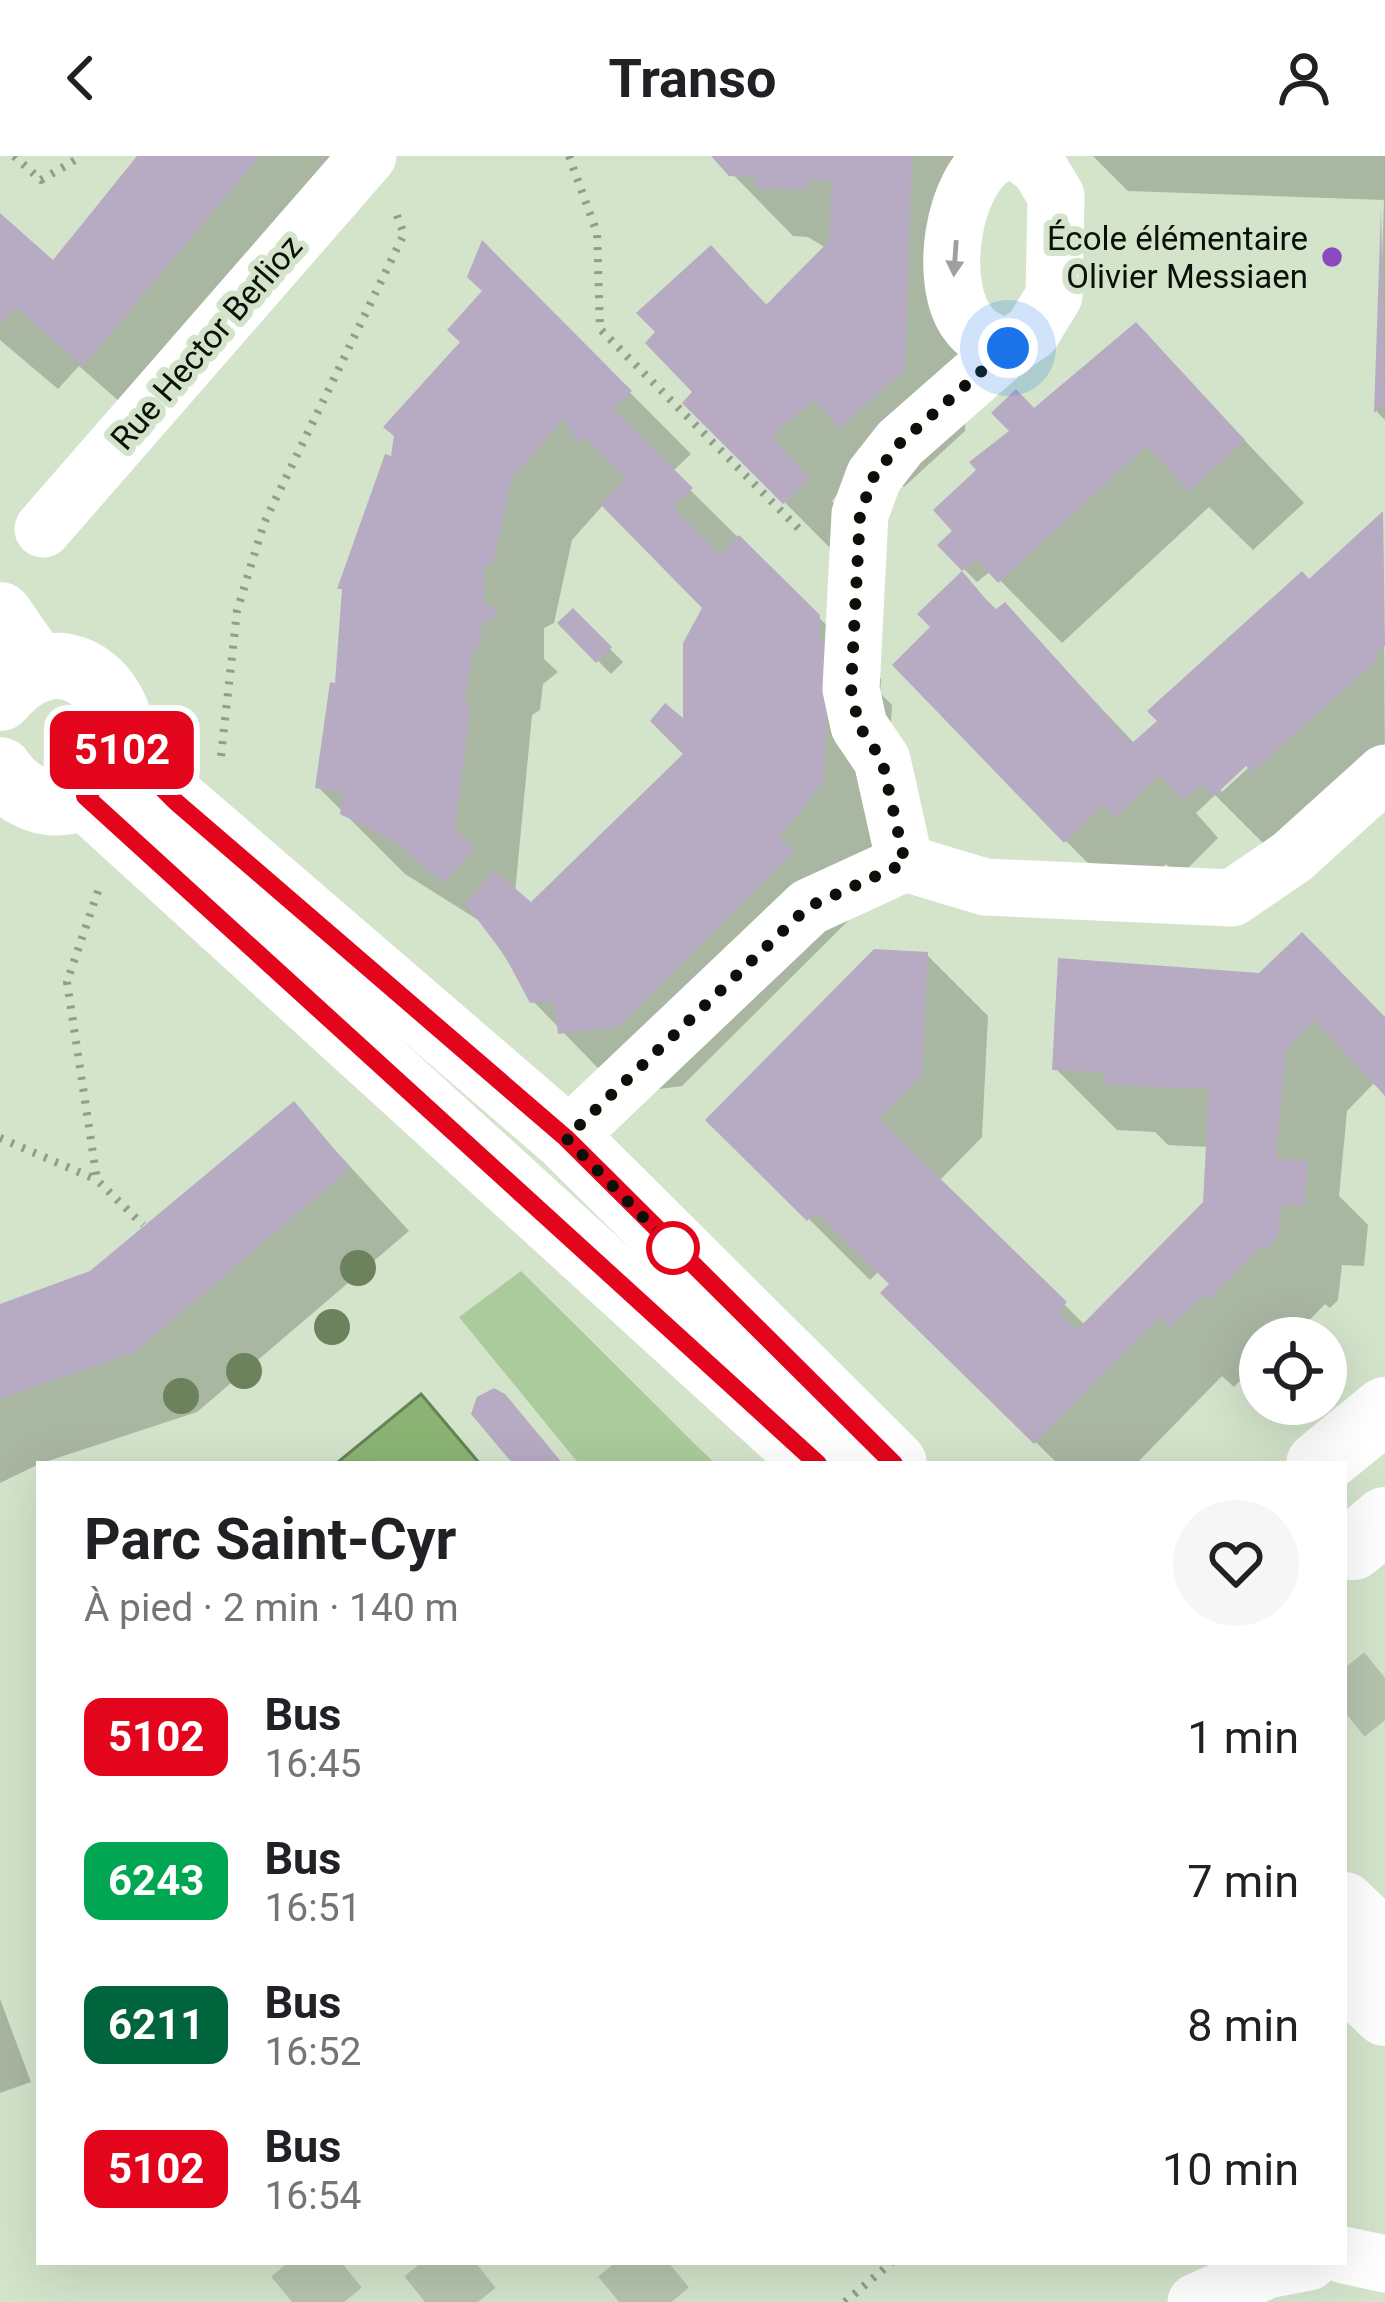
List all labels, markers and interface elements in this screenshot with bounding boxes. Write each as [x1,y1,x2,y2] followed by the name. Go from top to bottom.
[48,45,114,111] icon: back
[1271,45,1337,111] icon: person
[609,47,776,110] text: Transo
[1047,219,1308,296] place label: École élémentaire Olivier Messiaen
[103,227,310,458] street label: Rue Hector Berlioz
[945,240,964,277] one-way arrow
[1319,244,1345,270] marker: École élémentaire Olivier Messiaen
[978,318,1038,378] your location
[38,711,206,789] line badge: 5102
[74,725,170,774] text: 5102
[648,1223,698,1273] unlabelled marker
[1239,1317,1347,1425] map controls
[1239,1317,1347,1425] button: locate
[1173,1500,1299,1626] button: heart
[84,1506,456,1573] text: Parc Saint-Cyr
[84,1585,459,1631] text: À pied · 2 min · 140 m
[264,1688,341,1741] text: Bus
[1187,1711,1299,1764] text: 1 min
[108,1712,204,1761] text: 5102
[264,1741,362,1787] text: 16:45
[264,1832,341,1885] text: Bus
[1187,1855,1299,1908] text: 7 min
[108,1856,204,1905] text: 6243
[264,1885,362,1931] text: 16:51
[264,1976,341,2029] text: Bus
[1187,1999,1299,2052] text: 8 min
[108,2000,204,2049] text: 6211
[264,2029,362,2075] text: 16:52
[264,2120,341,2173] text: Bus
[1162,2143,1299,2196] text: 10 min
[108,2144,204,2193] text: 5102
[264,2173,362,2219] text: 16:54

